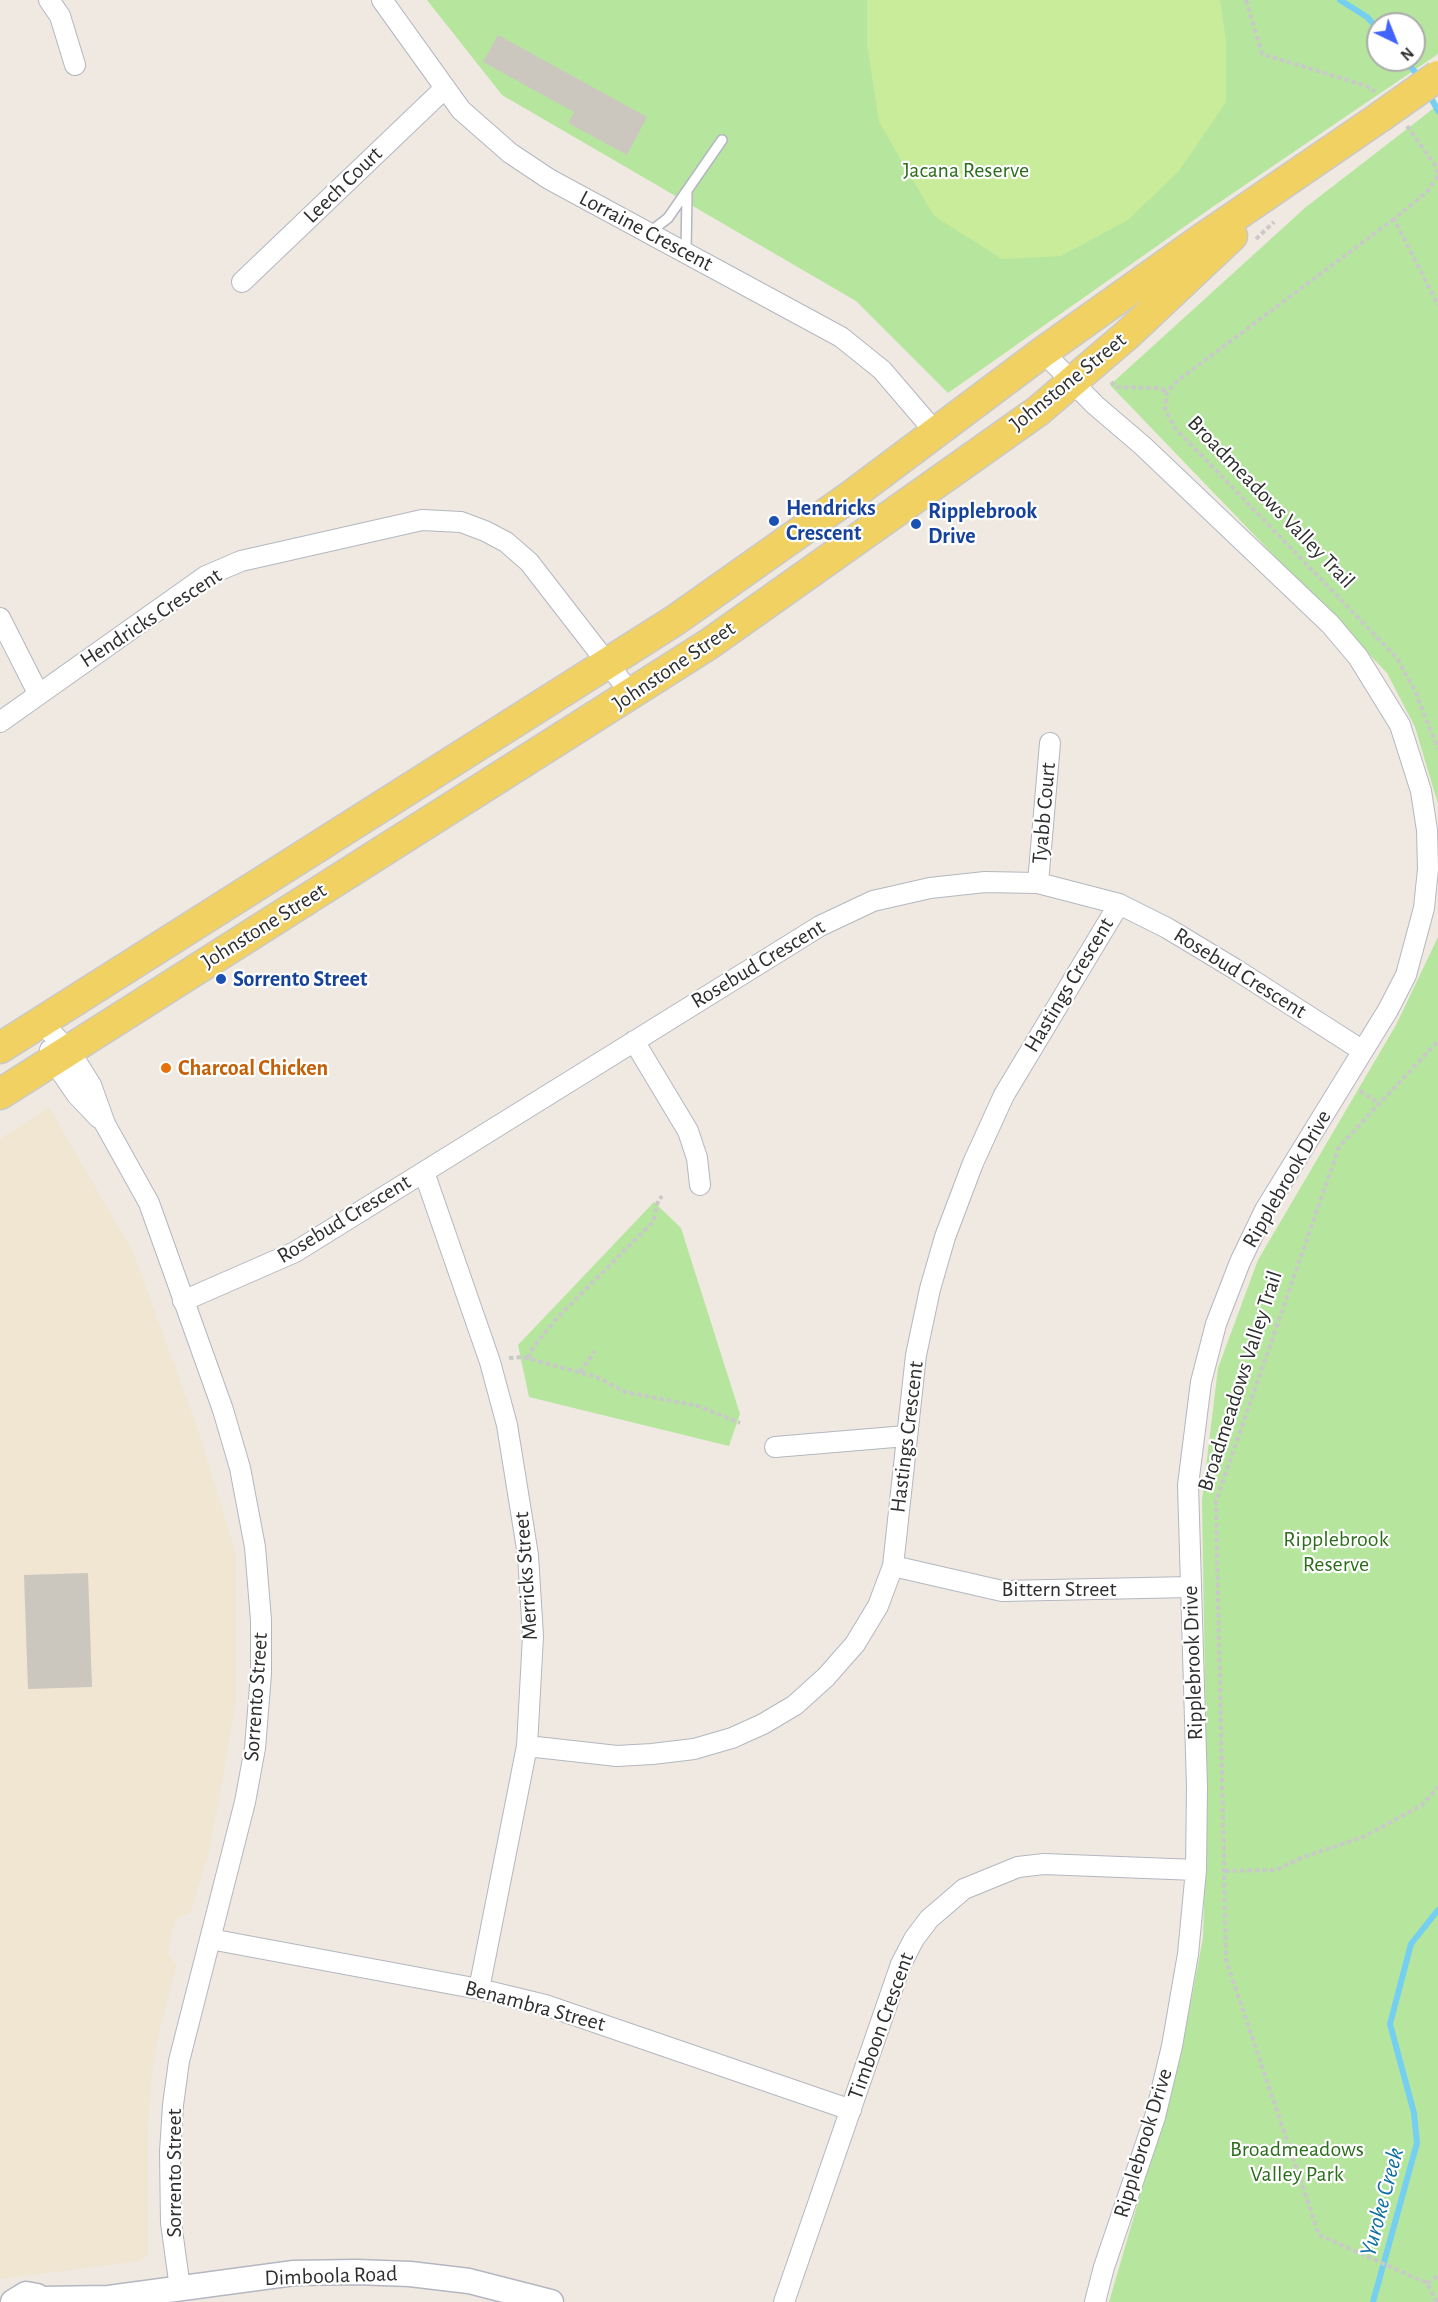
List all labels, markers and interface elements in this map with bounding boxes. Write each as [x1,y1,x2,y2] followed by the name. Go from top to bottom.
[1366,12,1426,72] north arrow
[1397,44,1416,63] text: N
[298,141,388,229] street label: Leech Court
[903,157,1029,183] park label: Jacana Reserve
[575,185,717,277] street label: Lorraine Crescent
[1004,327,1132,437] street label: Johnstone Street
[1182,410,1360,594] street label: Broadmeadows Valley Trail
[786,495,876,546] place label: Hendricks Crescent
[928,498,1037,550] place label: Ripplebrook Drive
[767,514,781,528] marker: Hendricks Crescent
[909,517,923,531] marker: Ripplebrook Drive
[75,562,227,674] street label: Hendricks Crescent
[608,615,740,717] street label: Johnstone Street
[1026,761,1062,865] street label: Tyabb Court
[197,877,331,975] street label: Johnstone Street
[1018,913,1120,1057] street label: Hastings Crescent
[686,914,830,1014] street label: Rosebud Crescent
[1169,922,1311,1024] street label: Rosebud Crescent
[233,966,367,992] place label: Sorrento Street
[214,972,228,986] marker: Sorrento Street
[178,1055,328,1081] place label: Charcoal Chicken
[159,1061,173,1075] marker: Charcoal Chicken
[1237,1105,1337,1253] street label: Ripplebrook Drive
[272,1169,416,1269] street label: Rosebud Crescent
[1192,1268,1288,1494] street label: Broadmeadows Valley Trail
[885,1360,929,1514] street label: Hastings Crescent
[508,1511,544,1641] street label: Merricks Street
[1283,1526,1389,1578] park label: Ripplebrook Reserve
[1002,1576,1116,1602] street label: Bittern Street
[1177,1585,1209,1741] street label: Ripplebrook Drive
[238,1632,274,1762] street label: Sorrento Street
[842,1949,920,2103] street label: Timboon Crescent
[462,1975,608,2037] street label: Benambra Street
[1108,2065,1178,2221] street label: Ripplebrook Drive
[161,2108,187,2238] street label: Sorrento Street
[1230,2136,1364,2188] park label: Broadmeadows Valley Park
[1354,2144,1410,2260] water label: Yuroke Creek
[264,2260,398,2292] street label: Dimboola Road

